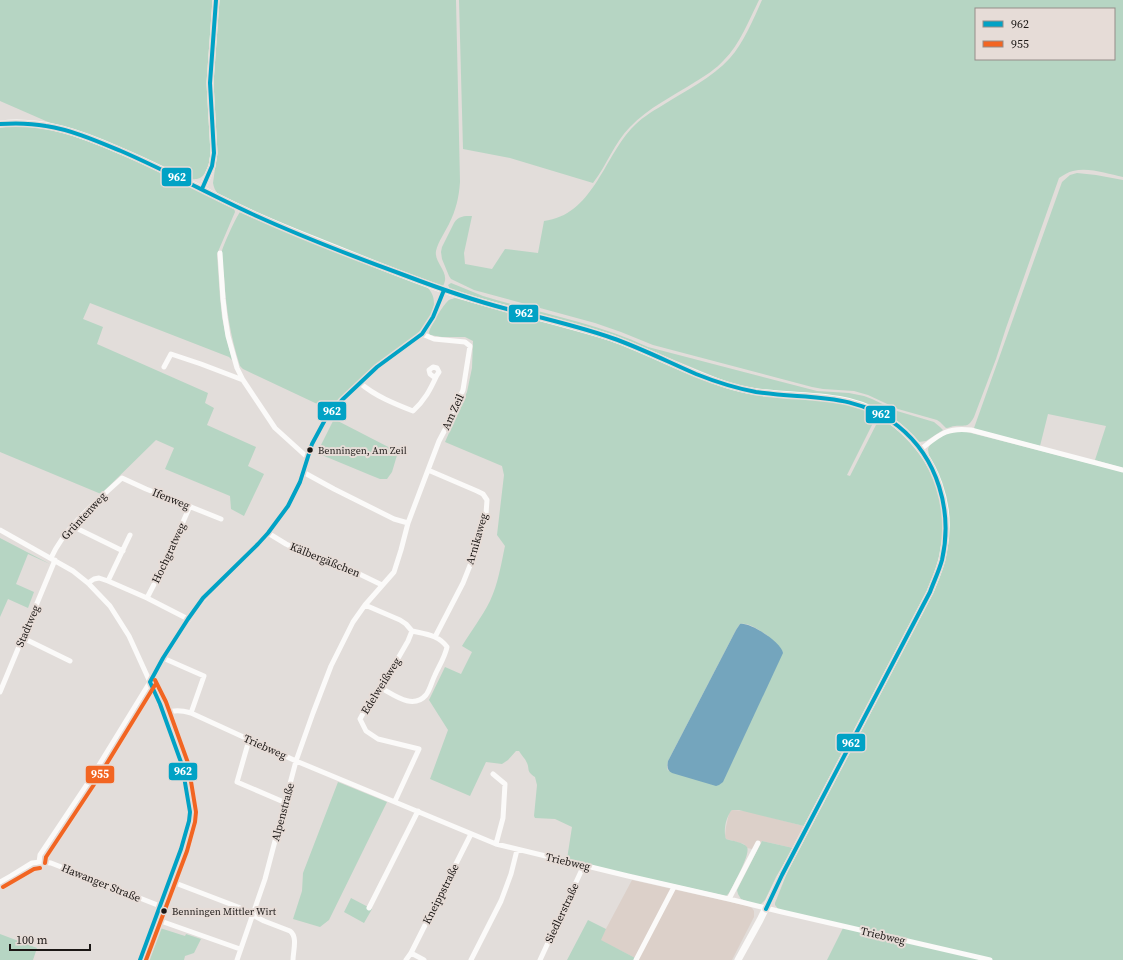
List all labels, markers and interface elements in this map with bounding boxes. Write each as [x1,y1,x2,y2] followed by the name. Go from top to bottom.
[975,8,1115,60] legend
[1011,16,1029,32] text: 962
[1011,36,1029,52] text: 955
[161,167,192,187] line badge: 962
[168,170,186,185] text: 962
[508,304,539,323] line badge: 962
[515,306,533,321] text: 962
[438,392,468,432] street label: Am Zeil
[317,401,347,421] line badge: 962
[323,404,341,419] text: 962
[865,405,896,424] line badge: 962
[872,407,890,422] text: 962
[318,444,407,457] place label: Benningen, Am Zeil
[305,445,315,455] marker: Benningen, Am Zeil
[150,485,192,513] street label: Ifenweg
[58,489,110,543] street label: Grüntenweg
[463,511,492,566] street label: Arnikaweg
[148,520,190,586] street label: Hochgratweg
[288,539,363,581] street label: Kälbergäßchen
[12,602,44,649] street label: Stadtweg
[358,655,405,717] street label: Edelweißweg
[241,731,289,763] street label: Triebweg
[836,733,866,752] line badge: 962
[842,736,860,751] text: 962
[168,762,198,781] line badge: 962
[174,764,192,779] text: 962
[85,765,115,784] line badge: 955
[91,767,109,782] text: 955
[268,781,298,843] street label: Alpenstraße
[544,850,592,875] street label: Triebweg
[59,860,143,906] street label: Hawanger Straße
[419,861,463,927] street label: Kneippstraße
[542,880,583,946] street label: Siedlerstraße
[172,905,277,918] place label: Benningen Mittler Wirt
[159,906,169,916] marker: Benningen Mittler Wirt
[859,924,907,949] street label: Triebweg
[10,926,90,952] scale bar
[16,932,48,948] text: 100 m

